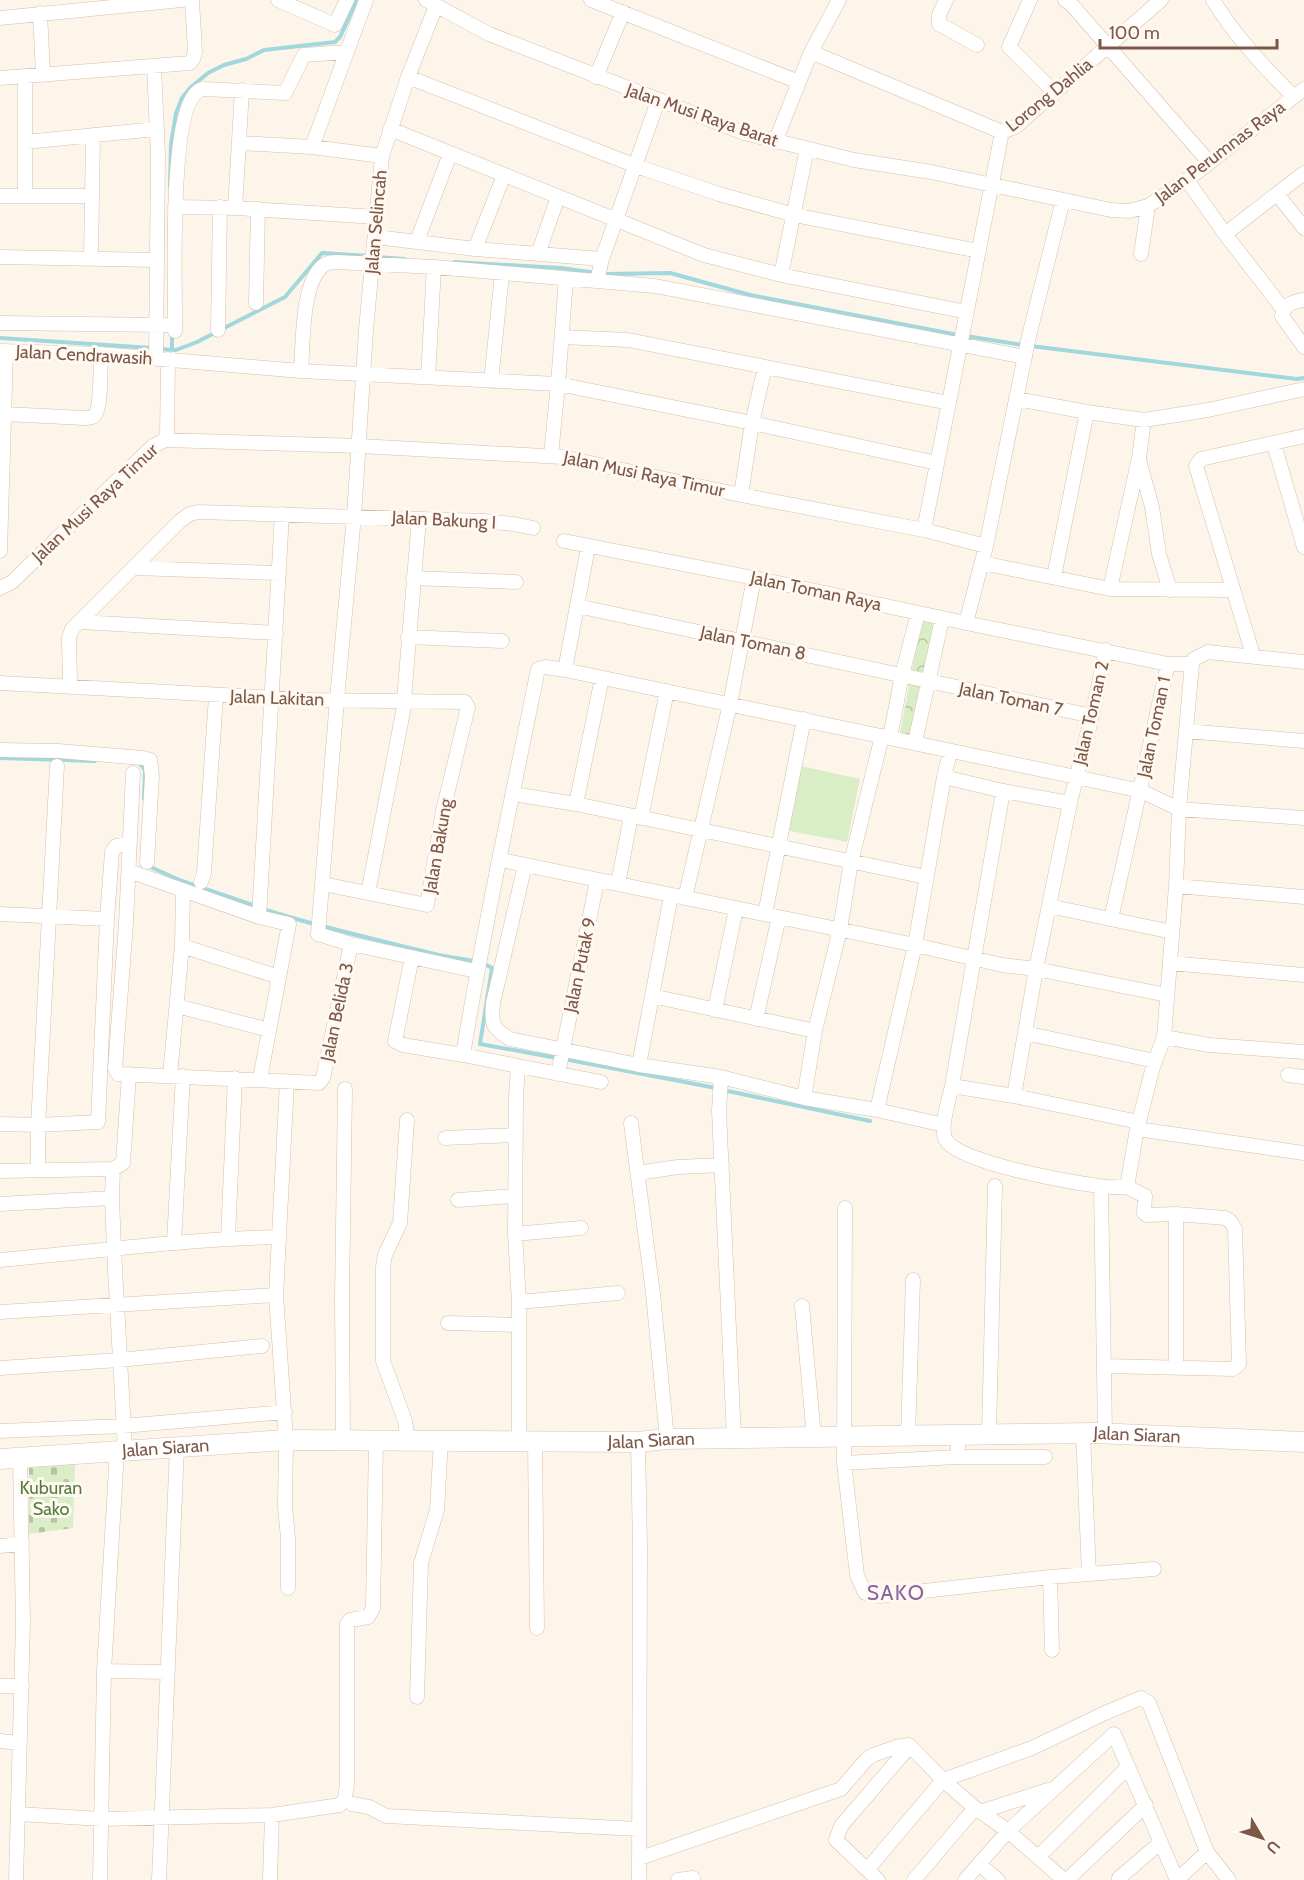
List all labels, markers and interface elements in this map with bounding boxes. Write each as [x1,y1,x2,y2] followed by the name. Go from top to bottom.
[1100,12,1277,50] scale bar
[1109,22,1160,44] text: 100 m
[1001,53,1097,137] street label: Lorong Dahlia
[622,78,781,151] street label: Jalan Musi Raya Barat
[1150,96,1290,209] street label: Jalan Perumnas Raya
[360,169,392,276] street label: Jalan Selincah
[14,340,153,370] street label: Jalan Cendrawasih
[27,439,163,568] street label: Jalan Musi Raya Timur
[560,446,727,502] street label: Jalan Musi Raya Timur
[390,506,497,534] street label: Jalan Bakung I
[748,566,884,616] street label: Jalan Toman Raya
[697,621,808,665] street label: Jalan Toman 8
[1068,659,1114,768] street label: Jalan Toman 2
[1132,675,1175,780] street label: Jalan Toman 1
[956,677,1065,721] street label: Jalan Toman 7
[228,685,325,711] street label: Jalan Lakitan
[419,796,457,896] street label: Jalan Bakung
[559,915,601,1016] street label: Jalan Putak 9
[316,961,358,1064] street label: Jalan Belida 3
[1092,1422,1181,1448] street label: Jalan Siaran
[607,1428,695,1453] street label: Jalan Siaran
[120,1434,210,1462] street label: Jalan Siaran
[20,1477,82,1520] park label: Kuburan Sako
[867,1580,925,1605] district label: SAKO
[1232,1808,1292,1868] north arrow
[1262,1837,1284,1858] text: U

